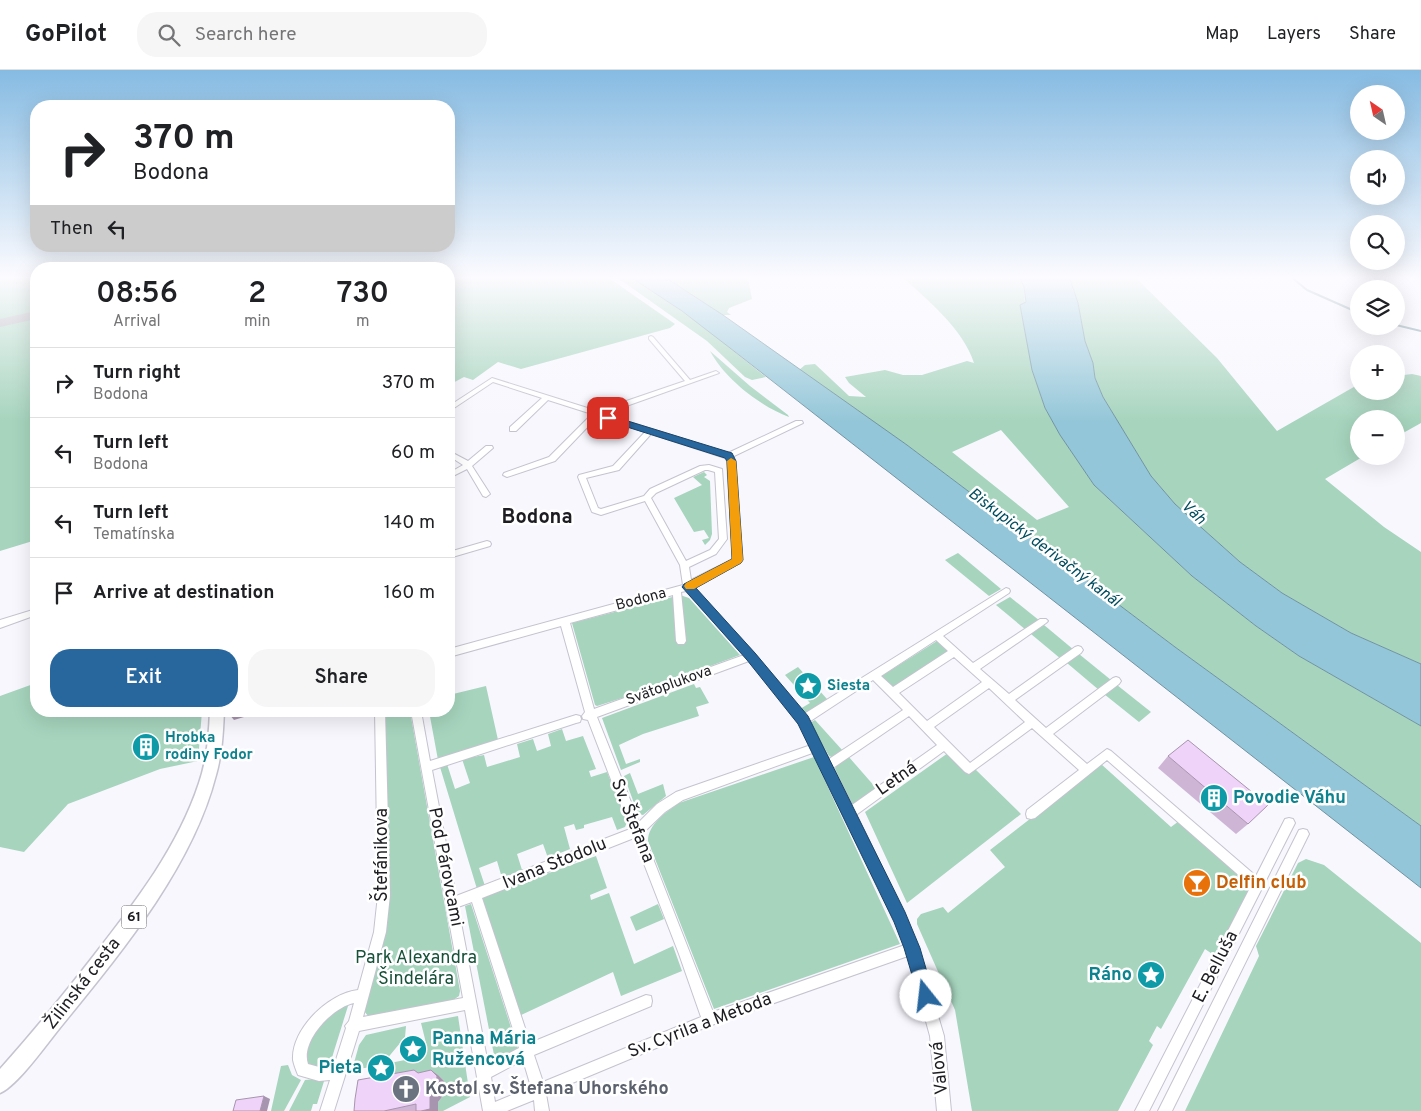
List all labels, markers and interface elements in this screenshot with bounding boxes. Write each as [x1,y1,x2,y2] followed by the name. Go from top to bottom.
[137,12,487,57] search box
[25,20,107,50] text: GoPilot
[155,21,183,49] icon: search
[195,23,296,47] text: Search here
[1205,23,1239,46] text: Map
[1267,23,1321,46] text: Layers
[1349,23,1396,46] text: Share
[1350,85,1405,140] north arrow
[1350,85,1405,465] map controls
[133,117,235,161] text: 370 m
[50,120,115,185] icon: right
[1350,150,1405,205] button: sound
[133,160,209,187] text: Bodona
[103,215,131,243] icon: left
[1350,215,1405,270] button: search
[50,217,93,241] text: Then
[96,276,178,313] text: 08:56
[248,276,266,313] text: 2
[336,276,389,313] text: 730
[1350,280,1405,335] button: layers
[113,312,161,332] text: Arrival
[244,312,271,332] text: min
[356,312,370,332] text: m
[1350,345,1405,400] button: +
[93,361,181,385] text: Turn right
[50,369,78,397] icon: right
[382,371,435,395] text: 370 m
[93,385,148,405] text: Bodona
[587,397,629,439] pin
[594,404,622,432] icon: arrive
[1350,410,1405,465] button: −
[93,431,169,455] text: Turn left
[50,439,78,467] icon: left
[391,441,435,465] text: 60 m
[93,455,148,475] text: Bodona
[964,484,1125,612] water label: Biskupický derivačný kanál
[1176,497,1210,530] water label: Váh
[93,501,169,525] text: Turn left
[501,505,573,531] district label: Bodona
[50,509,78,537] icon: left
[384,511,435,535] text: 140 m
[93,525,175,545] text: Tematínska
[50,579,78,607] icon: arrive
[93,581,274,605] text: Arrive at destination
[384,581,435,605] text: 160 m
[614,584,668,616] street label: Bodona
[50,649,238,707] button: Exit
[248,649,435,707] button: Share
[624,662,714,710] street label: Svätoplukova
[793,671,823,701] place icon: Siesta
[827,677,870,696] place label: Siesta
[165,729,253,765] place label: Hrobka rodiny Fodor
[131,732,161,762] building icon: Hrobka rodiny Fodor
[872,757,922,801] street label: Letná
[605,775,661,866] street label: Sv. Štefana
[1199,783,1229,813] building icon: Povodie Váhu
[1233,787,1346,810] place label: Povodie Váhu
[422,805,468,929] street label: Pod Párovcami
[369,808,394,902] street label: Štefánikova
[500,833,610,895] street label: Ivana Stodolu
[1182,868,1212,898] bar icon: Delfin club
[1216,872,1307,895] place label: Delfin club
[122,906,146,929] road number: 61
[1188,927,1244,1007] street label: E. Belluša
[38,932,126,1035] street label: Žilinská cesta
[355,947,477,991] park label: Park Alexandra Šindelára
[1136,960,1166,990] place icon: Ráno
[1089,964,1132,987] place label: Ráno
[899,969,951,1021] position arrow
[625,988,775,1064] street label: Sv. Cyrila a Metoda
[432,1028,536,1072] place label: Panna Mária Ružencová
[398,1034,428,1064] place icon: Panna Mária Ružencová
[926,1040,954,1096] street label: Valová
[366,1053,396,1083] place icon: Pieta
[318,1057,362,1080] place label: Pieta
[391,1074,421,1104] church icon: Kostol sv. Štefana Uhorského
[425,1076,669,1101] place label: Kostol sv. Štefana Uhorského

